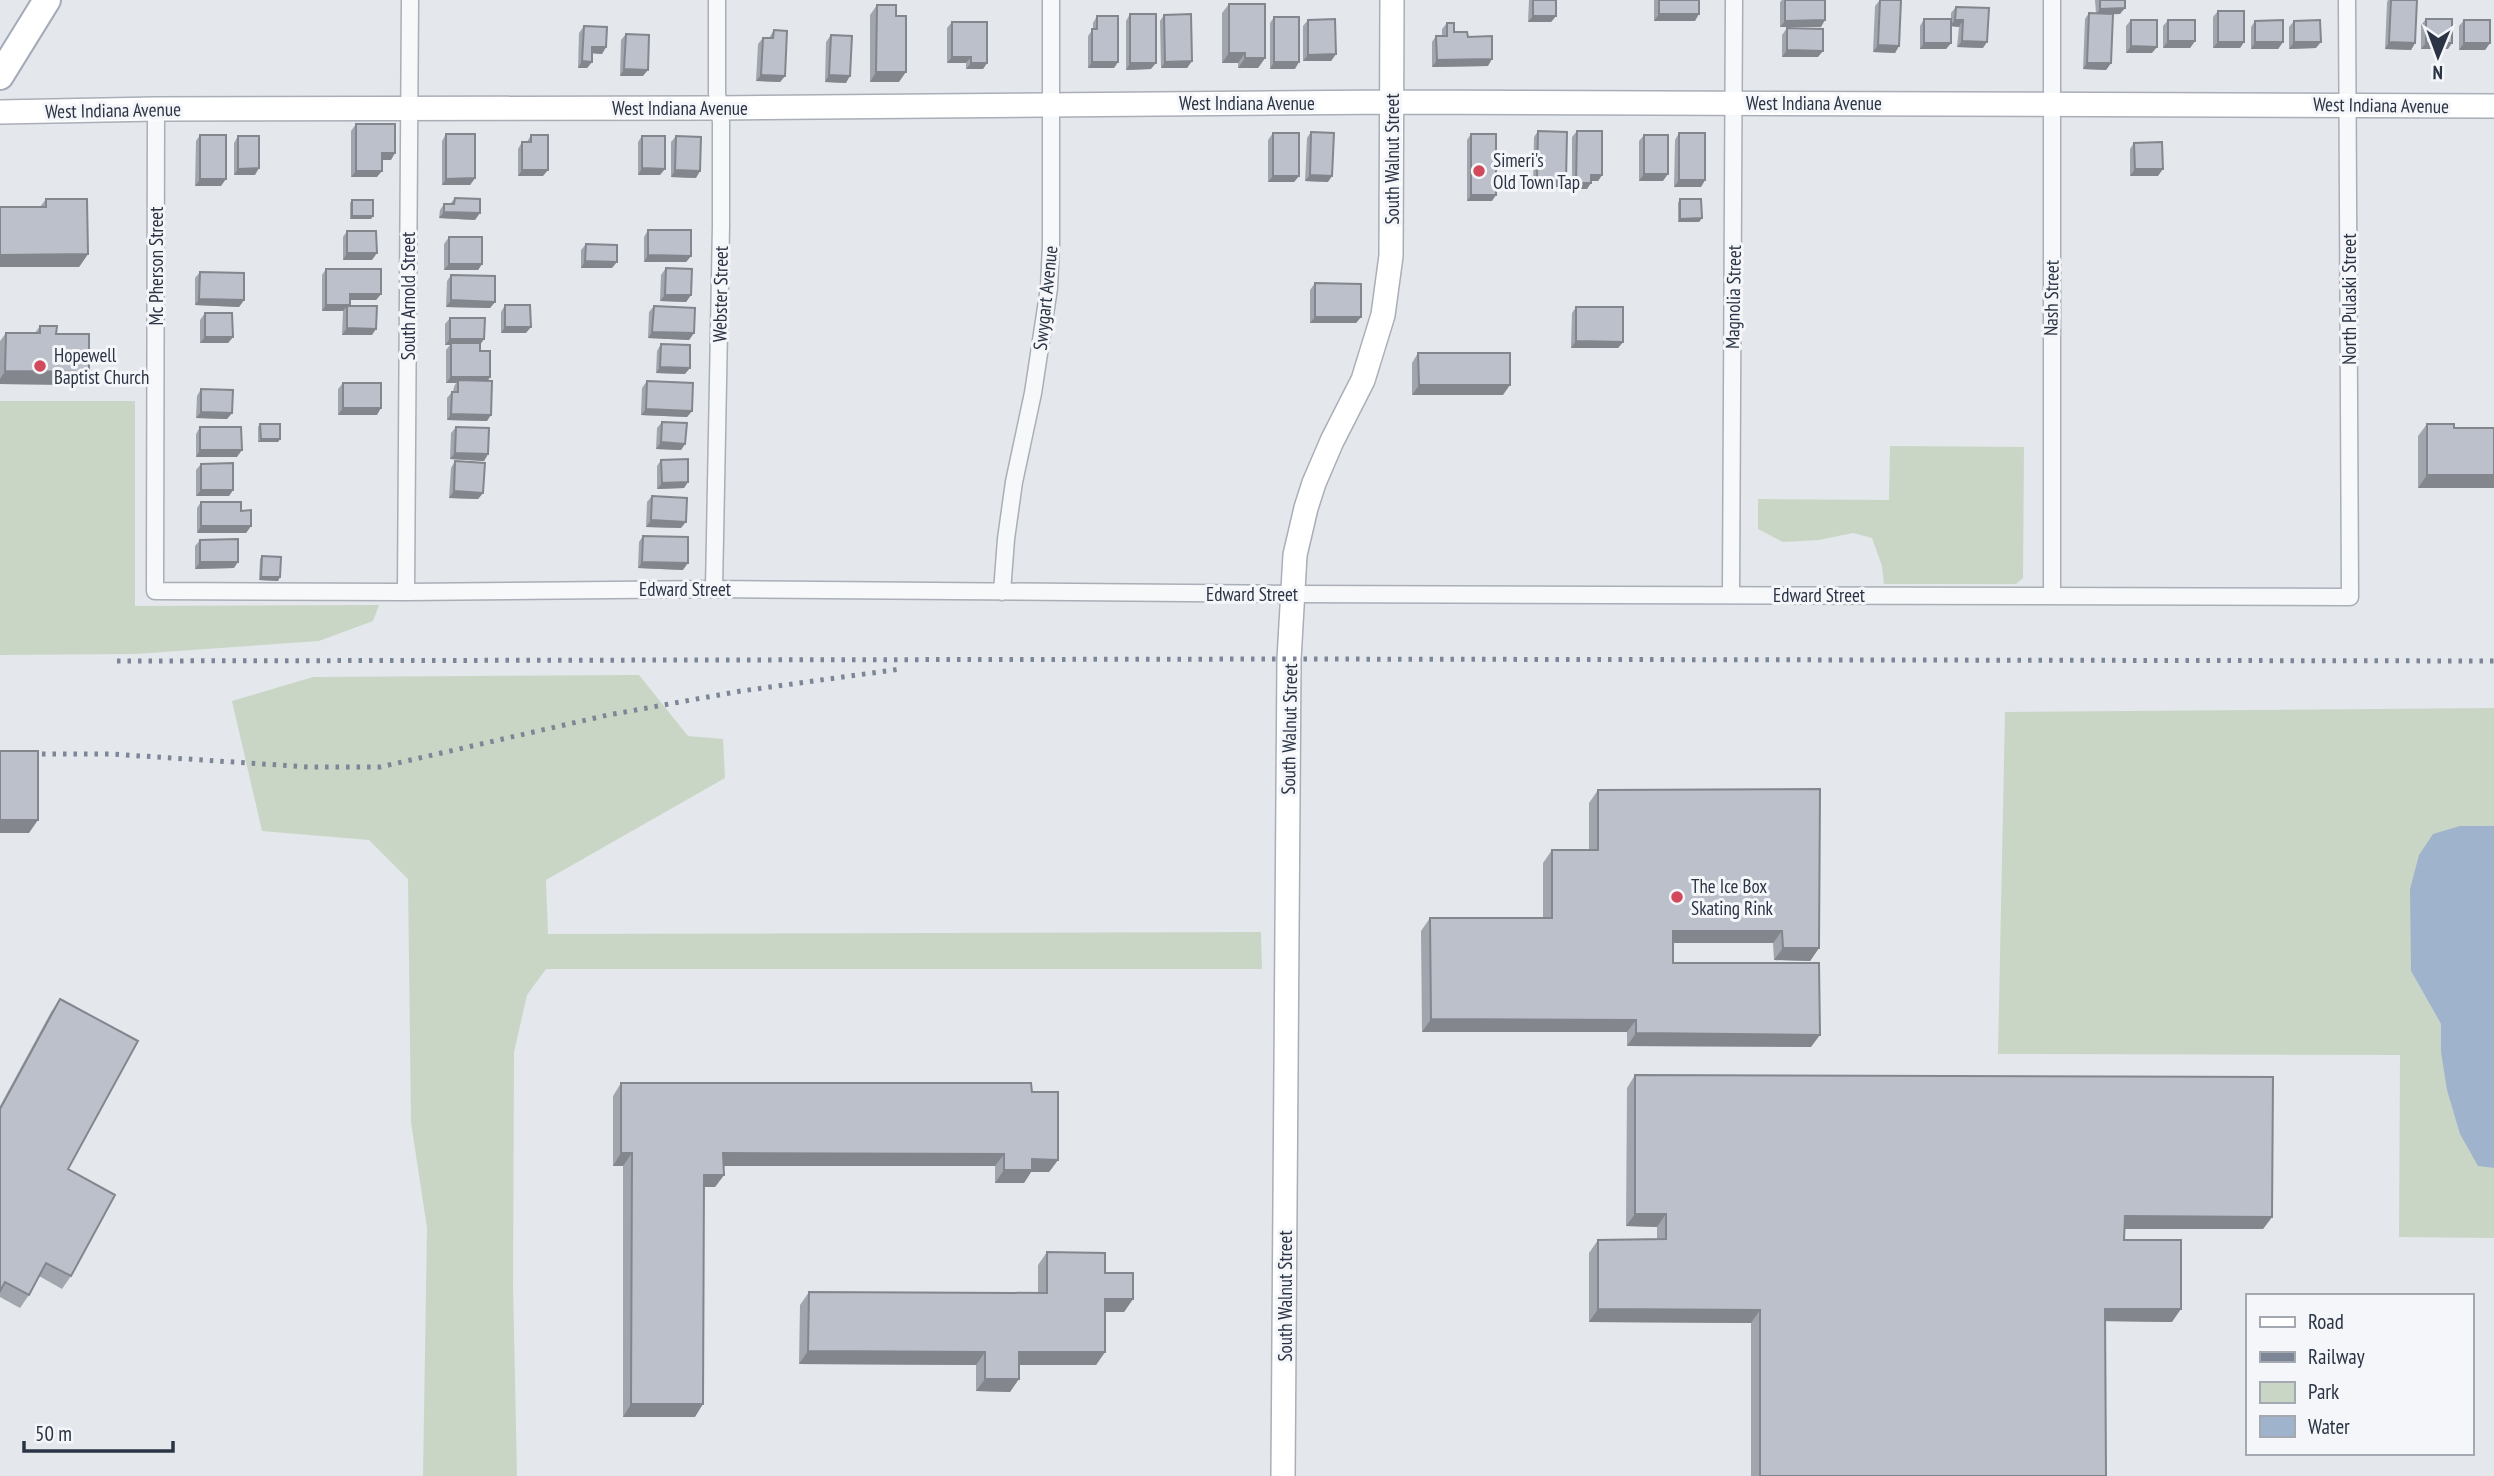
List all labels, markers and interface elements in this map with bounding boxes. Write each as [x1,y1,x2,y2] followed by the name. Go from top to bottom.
[2403,21,2473,91] north arrow
[2432,61,2443,85] text: N
[1179,91,1315,115] street label: West Indiana Avenue
[1746,91,1882,115] street label: West Indiana Avenue
[2313,92,2449,118] street label: West Indiana Avenue
[1380,93,1404,225] street label: South Walnut Street
[612,96,748,120] street label: West Indiana Avenue
[45,97,181,123] street label: West Indiana Avenue
[1493,148,1580,194] place label: Simeri's Old Town Tap
[1471,163,1487,179] marker: Simeri's Old Town Tap
[144,206,168,325] street label: Mc Pherson Street
[396,231,420,360] street label: South Arnold Street
[2337,233,2361,365] street label: North Pulaski Street
[1028,244,1062,351] street label: Swygart Avenue
[1720,244,1746,349] street label: Magnolia Street
[707,245,733,342] street label: Webster Street
[2038,259,2064,336] street label: Nash Street
[54,343,149,389] place label: Hopewell Baptist Church
[32,358,48,374] marker: Hopewell Baptist Church
[639,577,732,601] street label: Edward Street
[1206,582,1299,606] street label: Edward Street
[1773,583,1866,607] street label: Edward Street
[1276,662,1302,795] street label: South Walnut Street
[1691,874,1774,920] place label: The Ice Box Skating Rink
[1669,889,1685,905] marker: The Ice Box Skating Rink
[1273,1230,1297,1362] street label: South Walnut Street
[2246,1294,2473,1455] legend
[2308,1308,2344,1335] text: Road
[2308,1343,2365,1370] text: Railway
[2308,1378,2339,1405] text: Park
[24,1410,173,1454] scale bar
[2308,1413,2350,1440] text: Water
[35,1420,72,1447] text: 50 m

